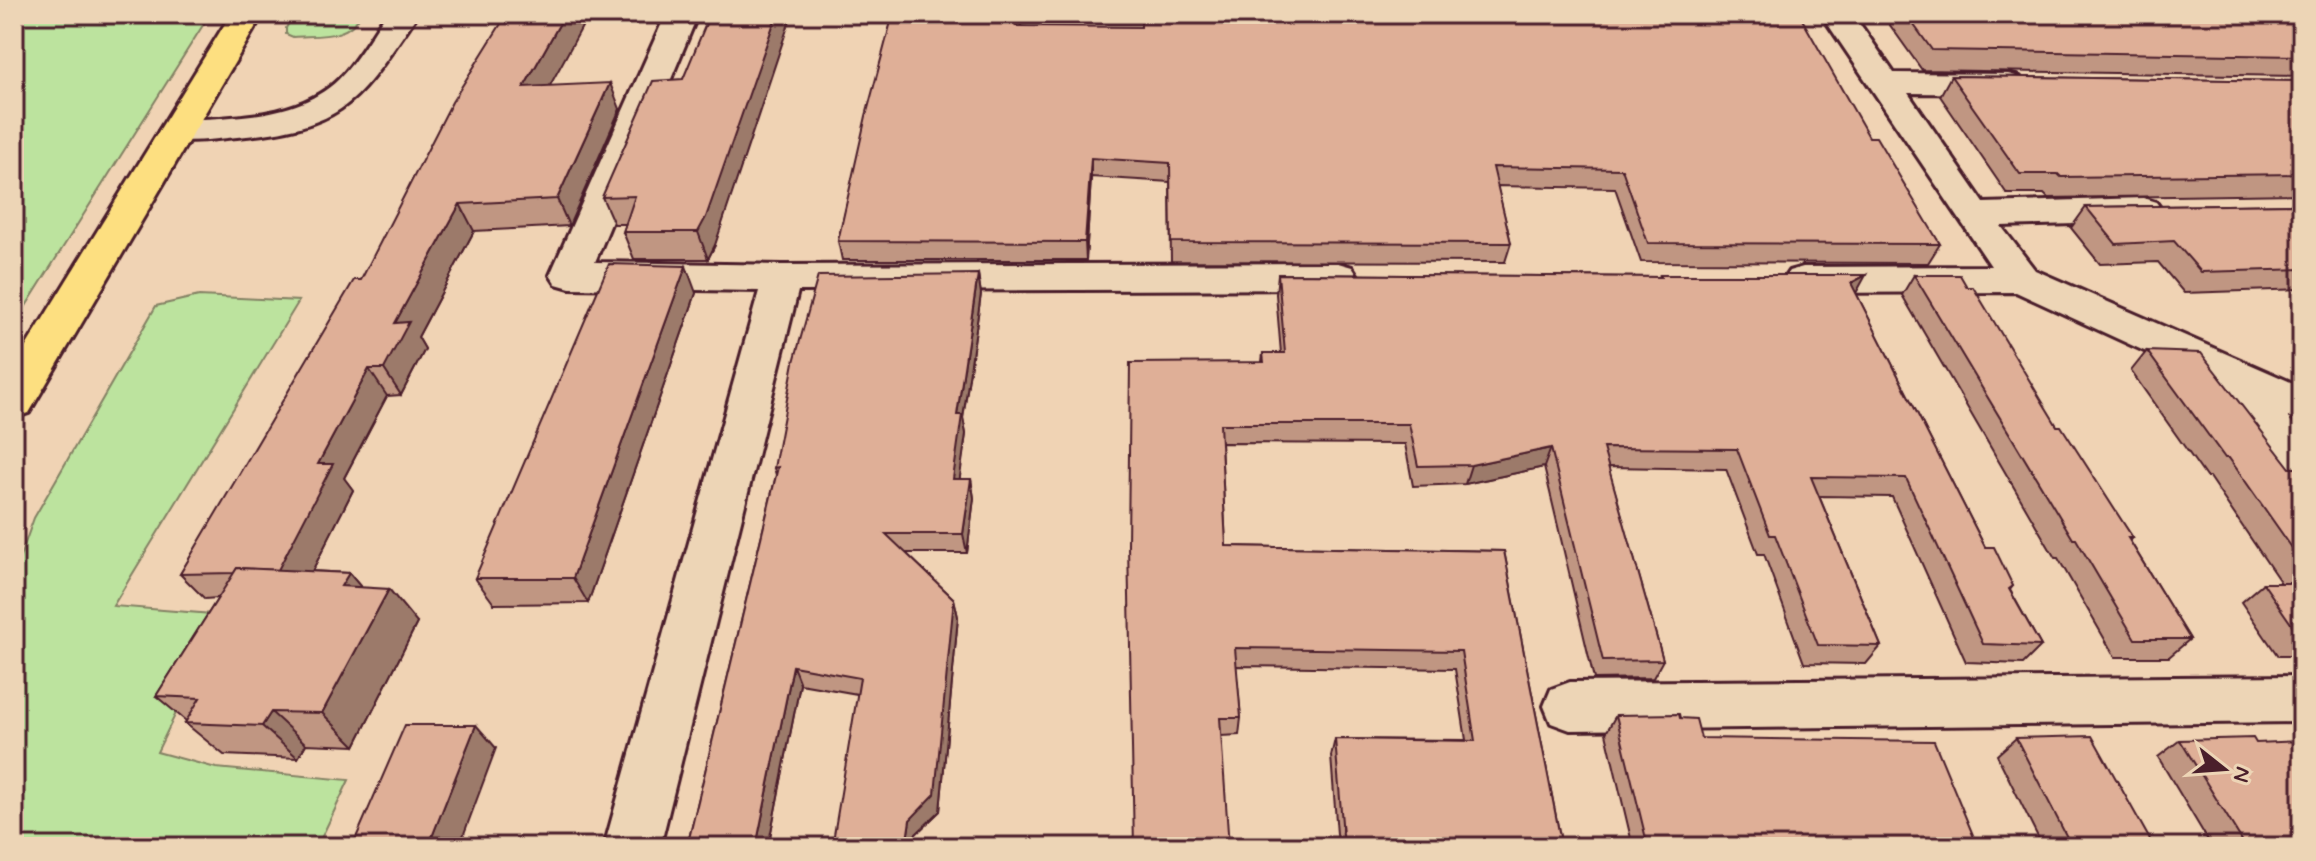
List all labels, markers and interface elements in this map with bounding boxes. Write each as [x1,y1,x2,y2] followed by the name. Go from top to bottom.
[2184,729,2264,809] north arrow
[2226,763,2257,785] text: N

